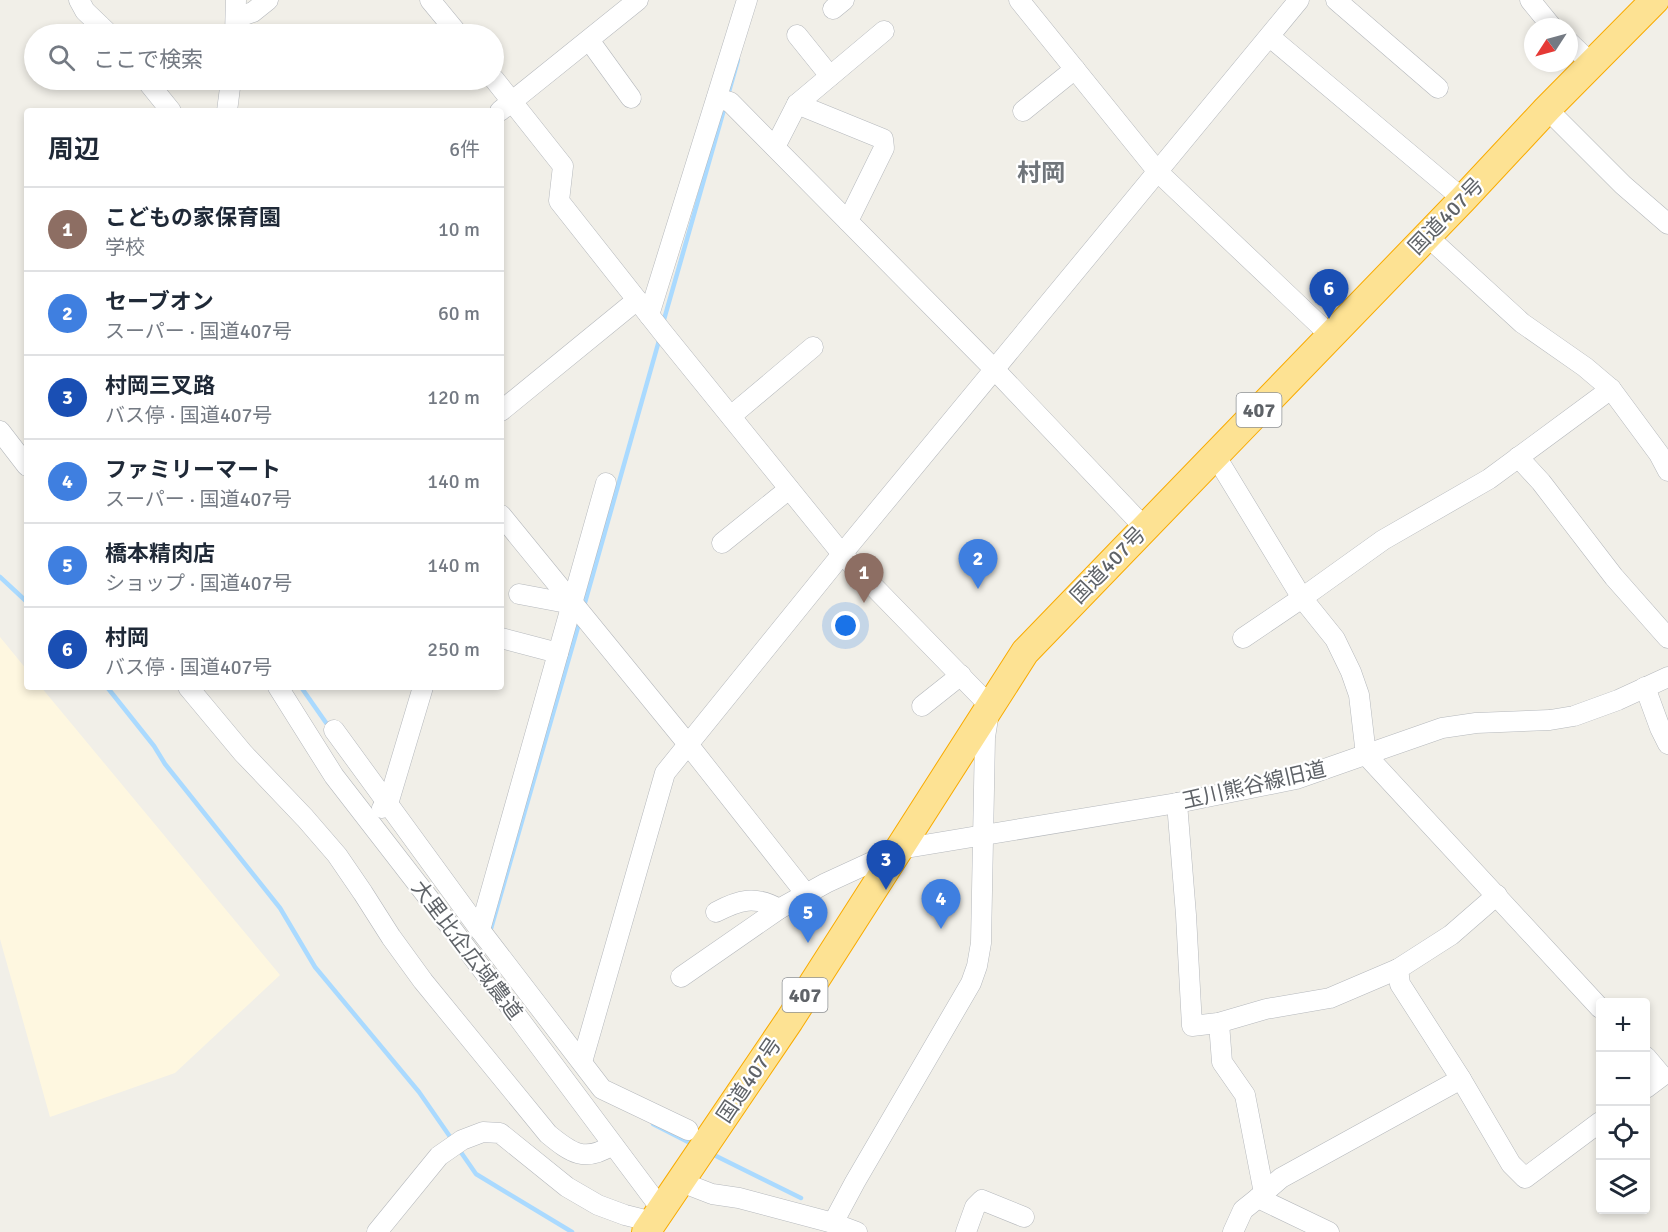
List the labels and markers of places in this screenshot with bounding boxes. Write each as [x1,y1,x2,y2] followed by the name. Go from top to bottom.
[1310,270,1348,319] pin: 6
[958,540,998,589] pin: 2
[844,554,884,603] pin: 1
[866,840,906,890] pin: 3
[922,880,960,929] pin: 4
[788,894,828,943] pin: 5

